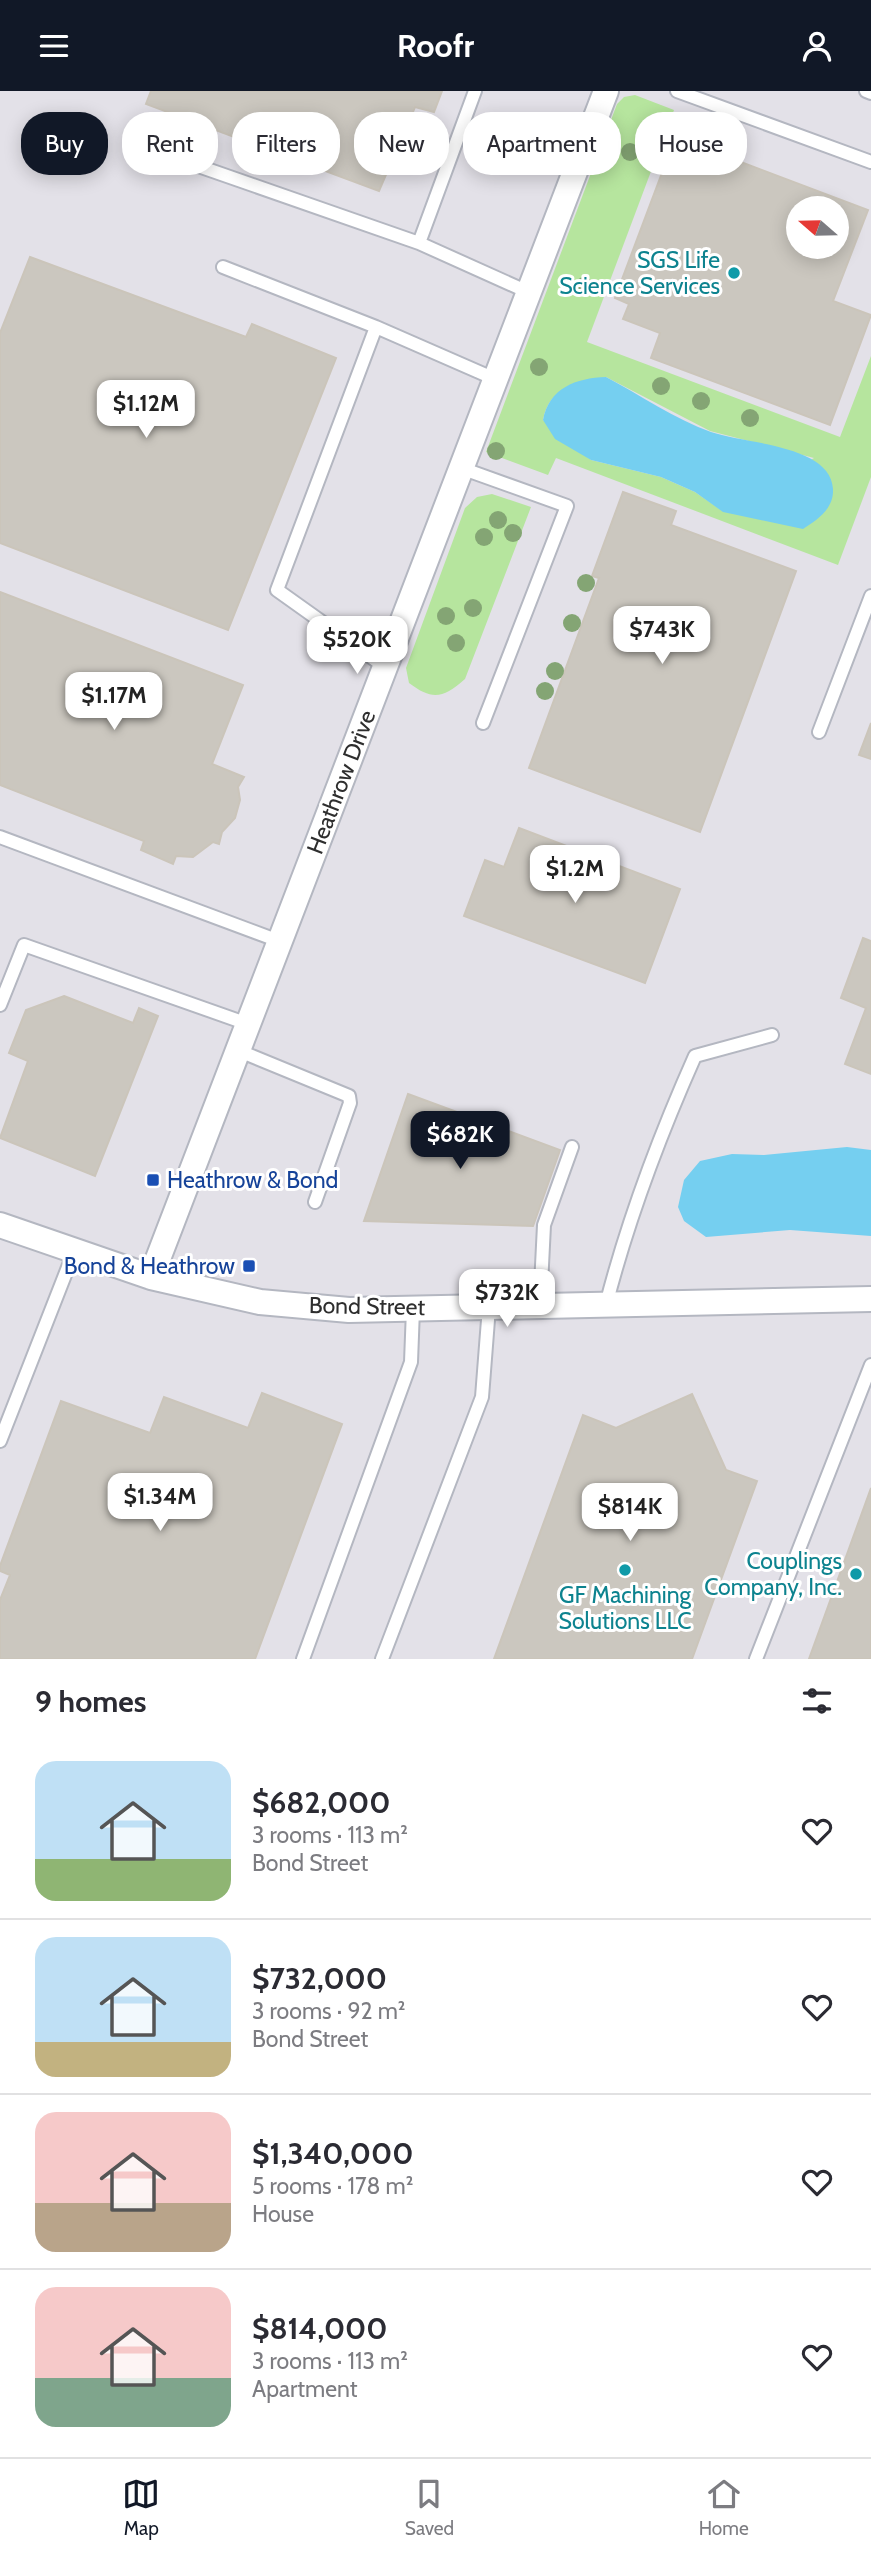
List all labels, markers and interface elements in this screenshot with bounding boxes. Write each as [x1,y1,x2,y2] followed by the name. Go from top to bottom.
[397,26,474,65] text: Roofr
[35,27,73,65] icon: menu
[798,27,836,65] icon: person
[21,112,108,175] chip: Buy
[122,112,218,175] chip: Rent
[232,112,340,175] chip: Filters
[354,112,449,175] chip: New
[463,112,621,175] chip: Apartment
[635,112,747,175] chip: House
[786,196,849,259] north arrow
[786,196,849,259] map controls
[559,246,720,300] place label: SGS Life Science Services
[726,265,742,281] marker: SGS Life Science Services
[89,381,203,440] pin: $1.12M
[113,389,179,417] text: $1.12M
[613,607,711,666] pin: $743K
[629,615,695,643] text: $743K
[308,617,406,676] pin: $520K
[323,625,391,653] text: $520K
[57,673,171,732] pin: $1.17M
[81,681,147,709] text: $1.17M
[301,706,381,858] street label: Heathrow Drive
[526,845,624,905] pin: $1.2M
[546,854,604,882] text: $1.2M
[411,1111,509,1171] pin: $682K
[427,1120,493,1148] text: $682K
[167,1166,338,1194] place label: Heathrow & Bond
[145,1172,161,1188] marker: Heathrow & Bond
[64,1252,235,1280] place label: Bond & Heathrow
[241,1258,257,1274] marker: Bond & Heathrow
[458,1269,556,1329] pin: $732K
[475,1278,539,1306] text: $732K
[309,1291,426,1321] street label: Bond Street
[103,1473,217,1533] pin: $1.34M
[124,1482,196,1510] text: $1.34M
[581,1483,679,1543] pin: $814K
[598,1492,662,1520] text: $814K
[704,1547,842,1601] place label: Couplings Company, Inc.
[617,1562,633,1578] marker: GF Machining Solutions LLC
[848,1566,864,1582] marker: Couplings Company, Inc.
[558,1581,692,1635] place label: GF Machining Solutions LLC
[798,1682,836,1720] icon: filters
[35,1683,146,1720] text: 9 homes
[252,1784,390,1821] text: $682,000
[91,1789,175,1873] icon: home
[798,1812,836,1850] icon: heart
[252,1821,408,1849] text: 3 rooms · 113 m²
[252,1849,368,1877] text: Bond Street
[252,1960,387,1997] text: $732,000
[91,1965,175,2049] icon: home
[798,1988,836,2026] icon: heart
[252,1997,406,2025] text: 3 rooms · 92 m²
[252,2025,368,2053] text: Bond Street
[252,2135,413,2172] text: $1,340,000
[91,2140,175,2224] icon: home
[798,2163,836,2201] icon: heart
[252,2172,413,2200] text: 5 rooms · 178 m²
[252,2200,314,2228] text: House
[252,2310,387,2347] text: $814,000
[91,2315,175,2399] icon: home
[798,2338,836,2376] icon: heart
[252,2347,408,2375] text: 3 rooms · 113 m²
[252,2375,357,2403] text: Apartment
[122,2475,160,2540] tab: Map
[405,2475,454,2540] tab: Saved
[699,2475,749,2540] tab: Home

